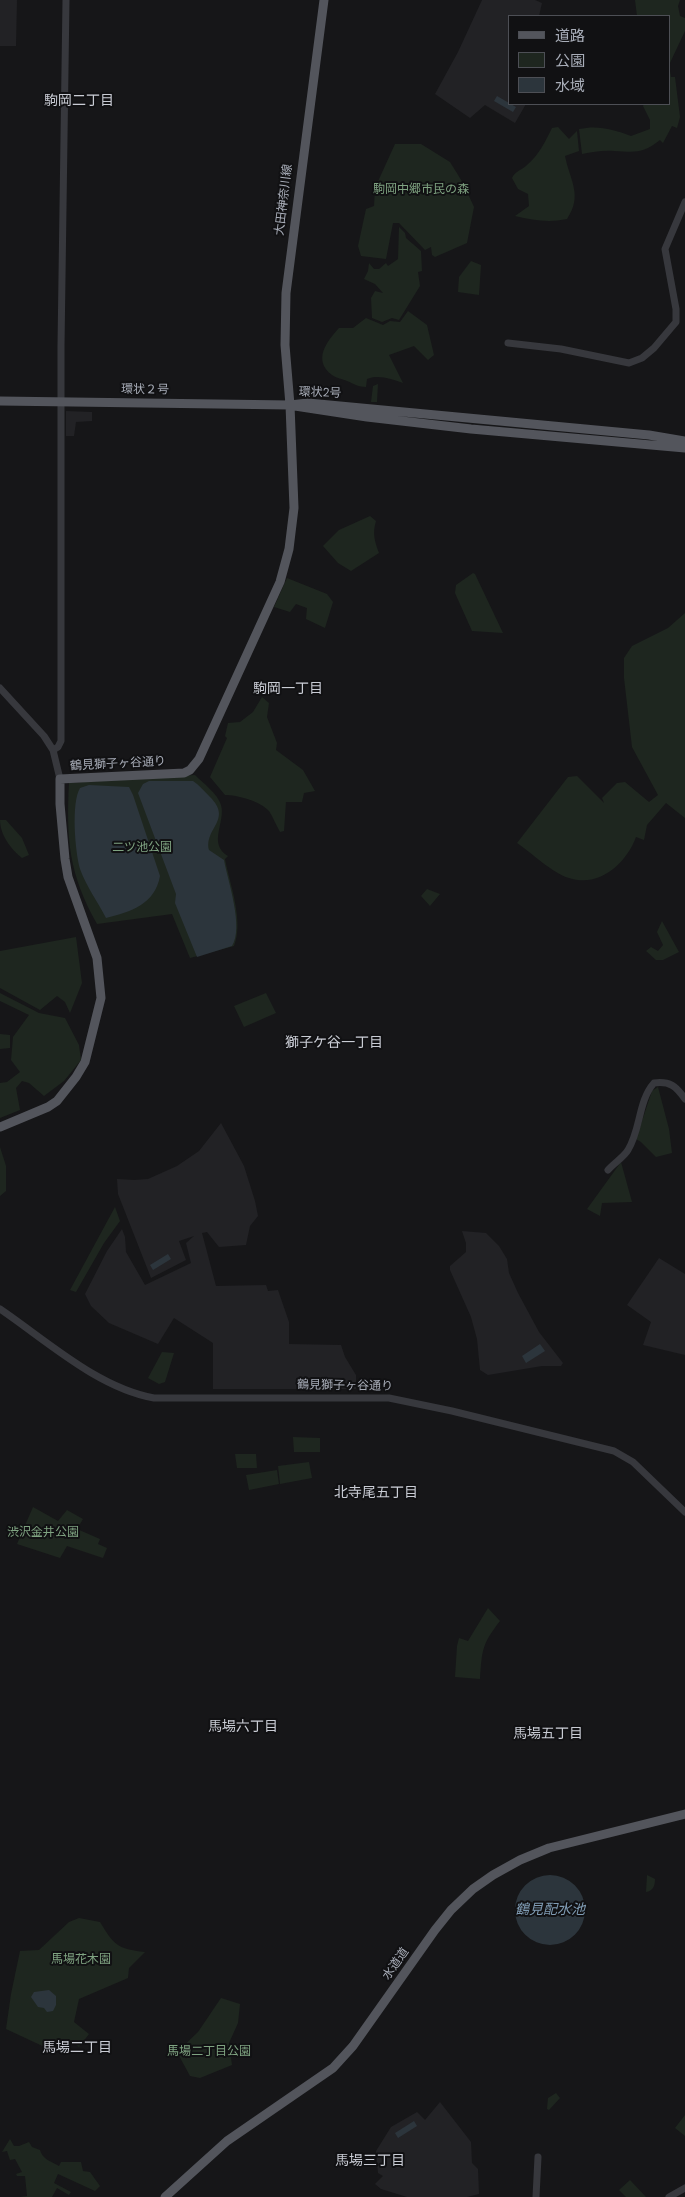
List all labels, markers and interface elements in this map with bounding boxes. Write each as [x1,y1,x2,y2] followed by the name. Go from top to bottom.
[508,15,670,105] legend
[555,26,585,46] text: 道路
[555,51,585,71] text: 公園
[555,76,585,96] text: 水域
[44,93,114,109] district label: 駒岡二丁目
[272,163,296,237] street label: 大田神奈川線
[373,183,469,197] park label: 駒岡中郷市民の森
[121,382,169,398] street label: 環状２号
[298,385,342,401] street label: 環状2号
[253,681,323,697] district label: 駒岡一丁目
[70,754,166,774] street label: 鶴見獅子ヶ谷通り
[112,841,172,855] park label: 二ツ池公園
[285,1035,383,1051] district label: 獅子ケ谷一丁目
[297,1378,393,1394] street label: 鶴見獅子ヶ谷通り
[334,1485,418,1501] district label: 北寺尾五丁目
[7,1526,79,1540] park label: 渋沢金井公園
[208,1719,278,1735] district label: 馬場六丁目
[513,1726,583,1742] district label: 馬場五丁目
[515,1902,585,1918] water label: 鶴見配水池
[380,1945,412,1983] street label: 水道道
[51,1953,111,1967] park label: 馬場花木園
[42,2040,112,2056] district label: 馬場二丁目
[167,2045,251,2059] park label: 馬場二丁目公園
[335,2153,405,2169] district label: 馬場三丁目

